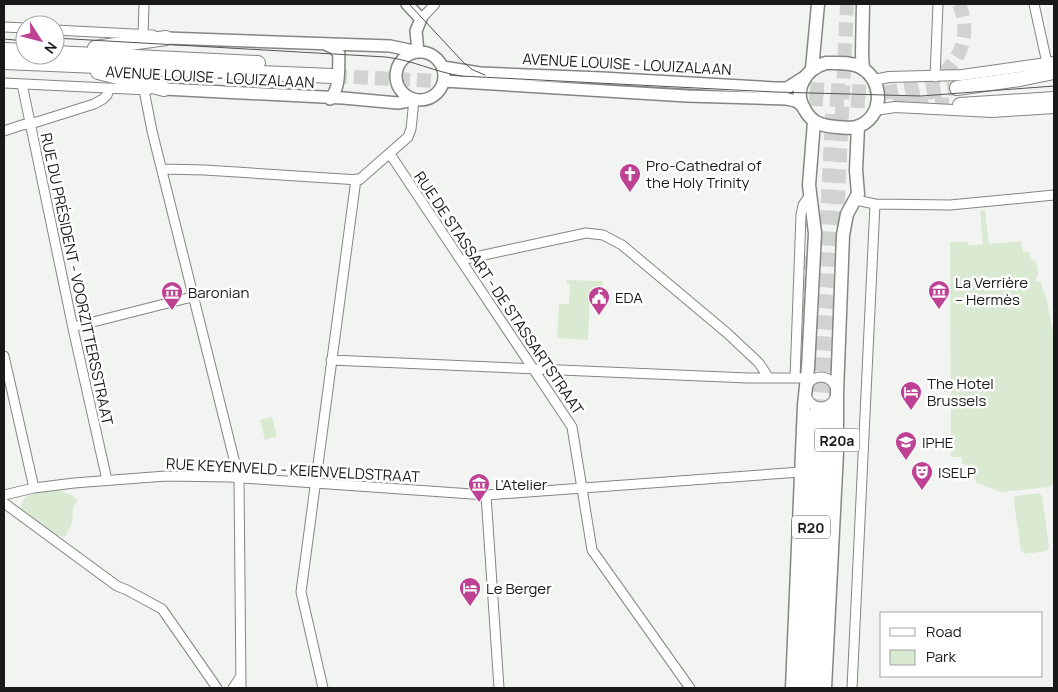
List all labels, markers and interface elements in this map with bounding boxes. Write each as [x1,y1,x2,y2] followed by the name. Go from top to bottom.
[15,15,65,65] north arrow
[40,38,62,58] text: N
[522,48,732,80] street label: AVENUE LOUISE - LOUIZALAAN
[105,61,315,93] street label: AVENUE LOUISE - LOUIZALAAN
[36,131,118,427] street label: RUE DU PRÉSIDENT - VOORZITTERSSTRAAT
[646,155,762,193] place label: Pro-Cathedral of the Holy Trinity
[618,162,642,193] church icon: Pro-Cathedral of the Holy Trinity
[409,167,589,419] street label: RUE DE STASSART - DE STASSARTSTRAAT
[955,272,1028,310] place label: La Verrière – Hermès
[927,279,951,310] museum icon: La Verrière – Hermès
[160,280,184,311] museum icon: Baronian
[188,282,249,303] place label: Baronian
[587,285,611,316] public building icon: EDA
[615,287,643,308] place label: EDA
[927,373,994,411] place label: The Hotel Brussels
[899,380,923,411] hotel icon: The Hotel Brussels
[814,428,860,452] road number: R20a
[894,430,918,461] school or university icon: IPHE
[922,432,953,453] place label: IPHE
[166,453,420,487] street label: RUE KEYENVELD - KEIENVELDSTRAAT
[910,460,934,491] theatre icon: ISELP
[938,462,976,483] place label: ISELP
[467,472,491,503] museum icon: L'Atelier
[495,474,548,495] place label: L'Atelier
[792,516,830,538] road number: R20
[458,576,482,607] hotel icon: Le Berger
[486,578,552,599] place label: Le Berger
[880,612,1043,677] legend
[926,621,962,642] text: Road
[926,646,956,667] text: Park

